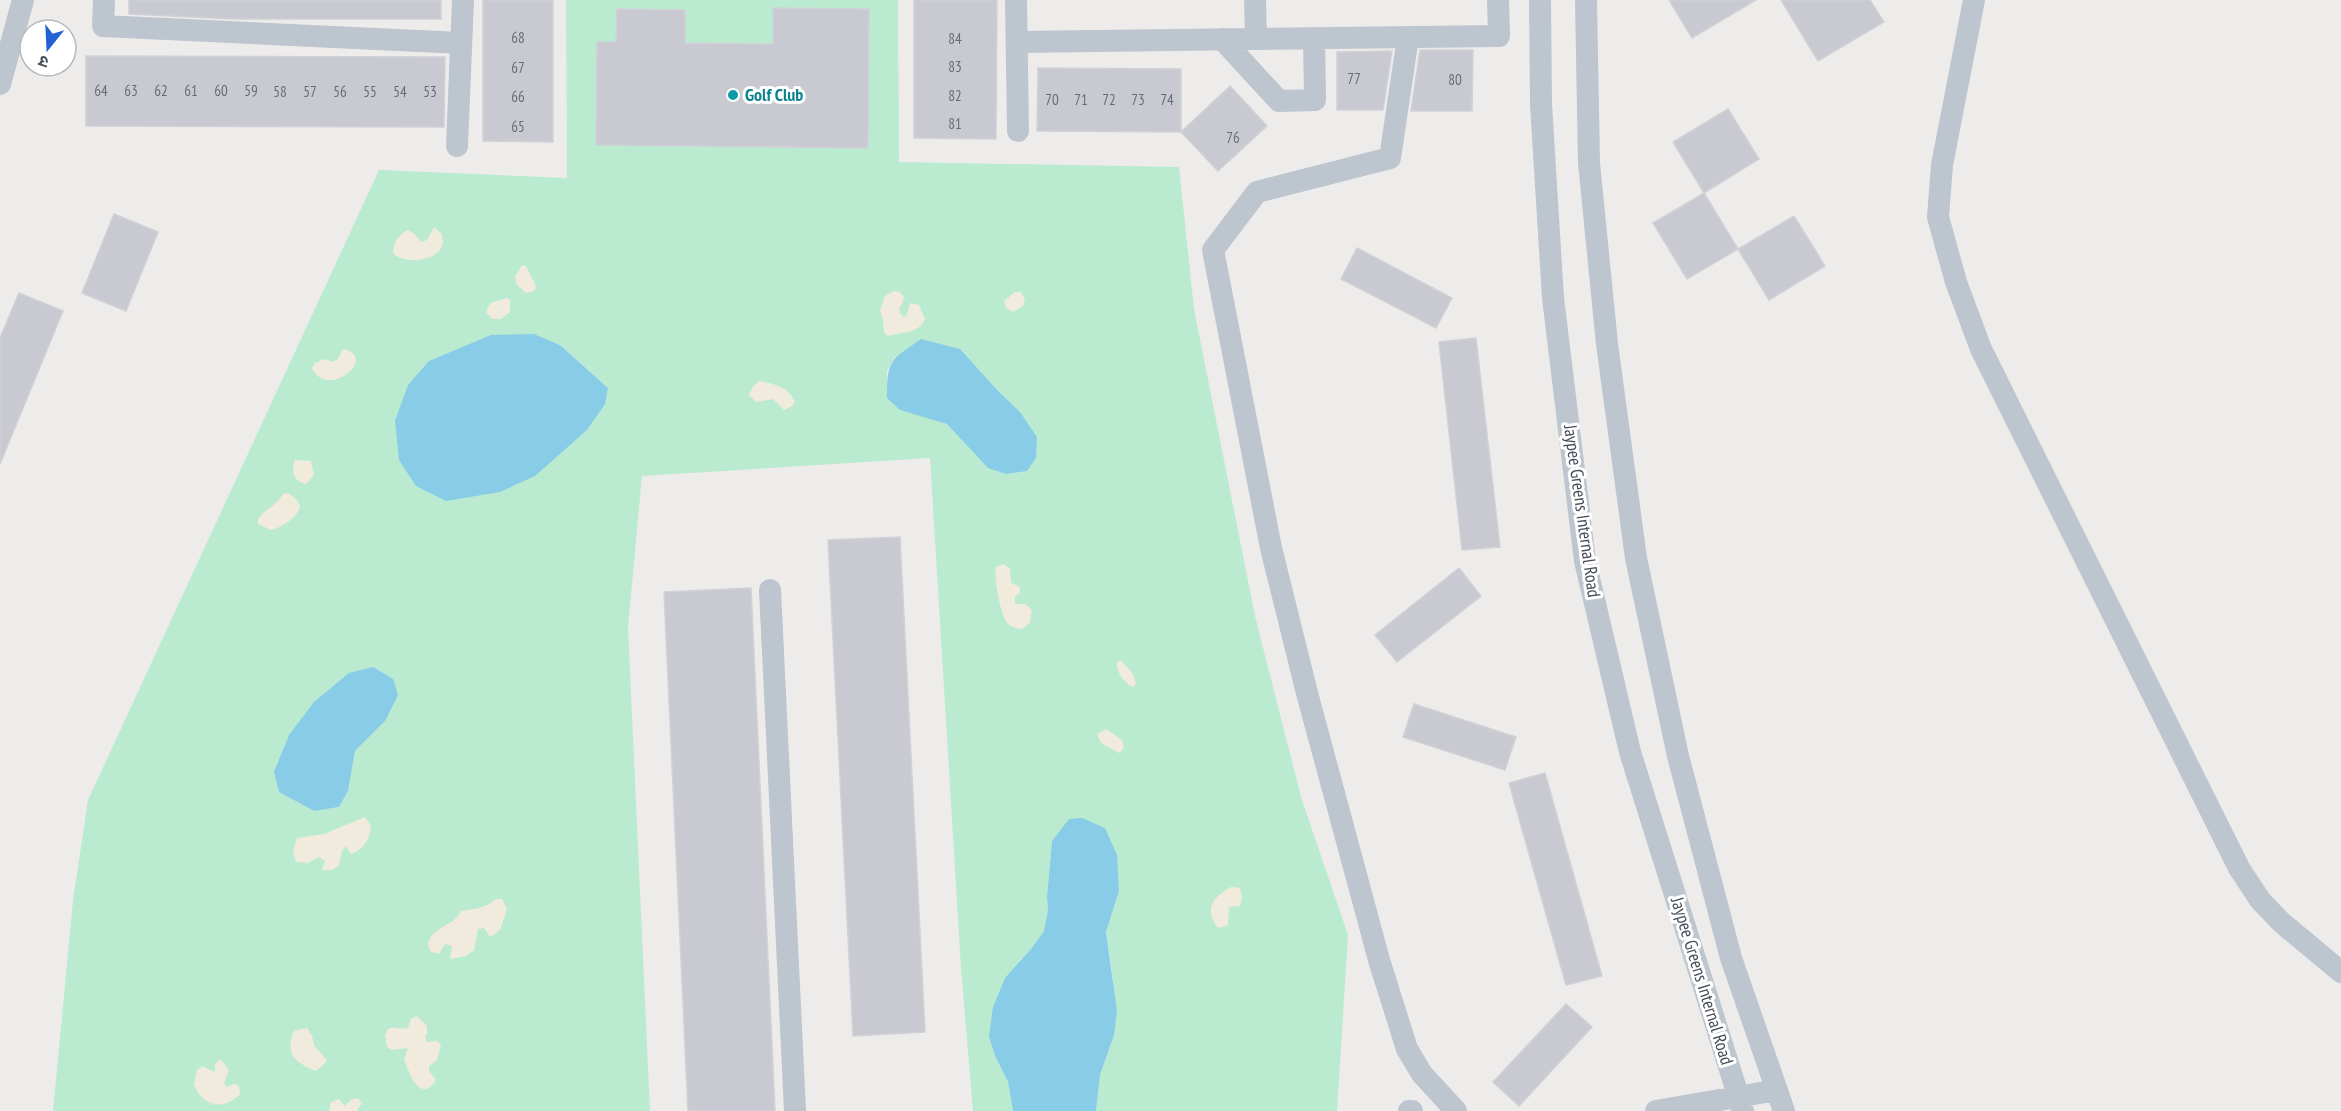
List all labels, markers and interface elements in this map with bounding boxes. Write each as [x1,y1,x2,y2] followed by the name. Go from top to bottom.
[18,18,78,78] north arrow
[511,28,525,47] house number: 68
[948,29,962,48] house number: 84
[35,51,51,73] text: उ
[948,57,962,76] house number: 83
[511,58,525,77] house number: 67
[1347,69,1361,88] house number: 77
[1448,70,1462,89] house number: 80
[94,81,108,100] house number: 64
[124,81,138,100] house number: 63
[154,81,168,100] house number: 62
[184,81,198,100] house number: 61
[214,81,228,100] house number: 60
[244,81,258,100] house number: 59
[273,82,287,101] house number: 58
[303,82,317,101] house number: 57
[333,82,347,101] house number: 56
[363,82,377,101] house number: 55
[393,82,407,101] house number: 54
[423,82,437,101] house number: 53
[745,83,803,106] place label: Golf Club
[948,86,962,105] house number: 82
[511,87,525,106] house number: 66
[726,88,740,102] marker: Golf Club
[1045,90,1059,109] house number: 70
[1074,90,1088,109] house number: 71
[1102,90,1116,109] house number: 72
[1131,90,1145,109] house number: 73
[1160,90,1174,109] house number: 74
[948,114,962,133] house number: 81
[511,117,525,136] house number: 65
[1226,128,1240,147] house number: 76
[1559,422,1606,599] street label: Jaypee Greens Internal Road
[1666,893,1739,1067] street label: Jaypee Greens Internal Road

